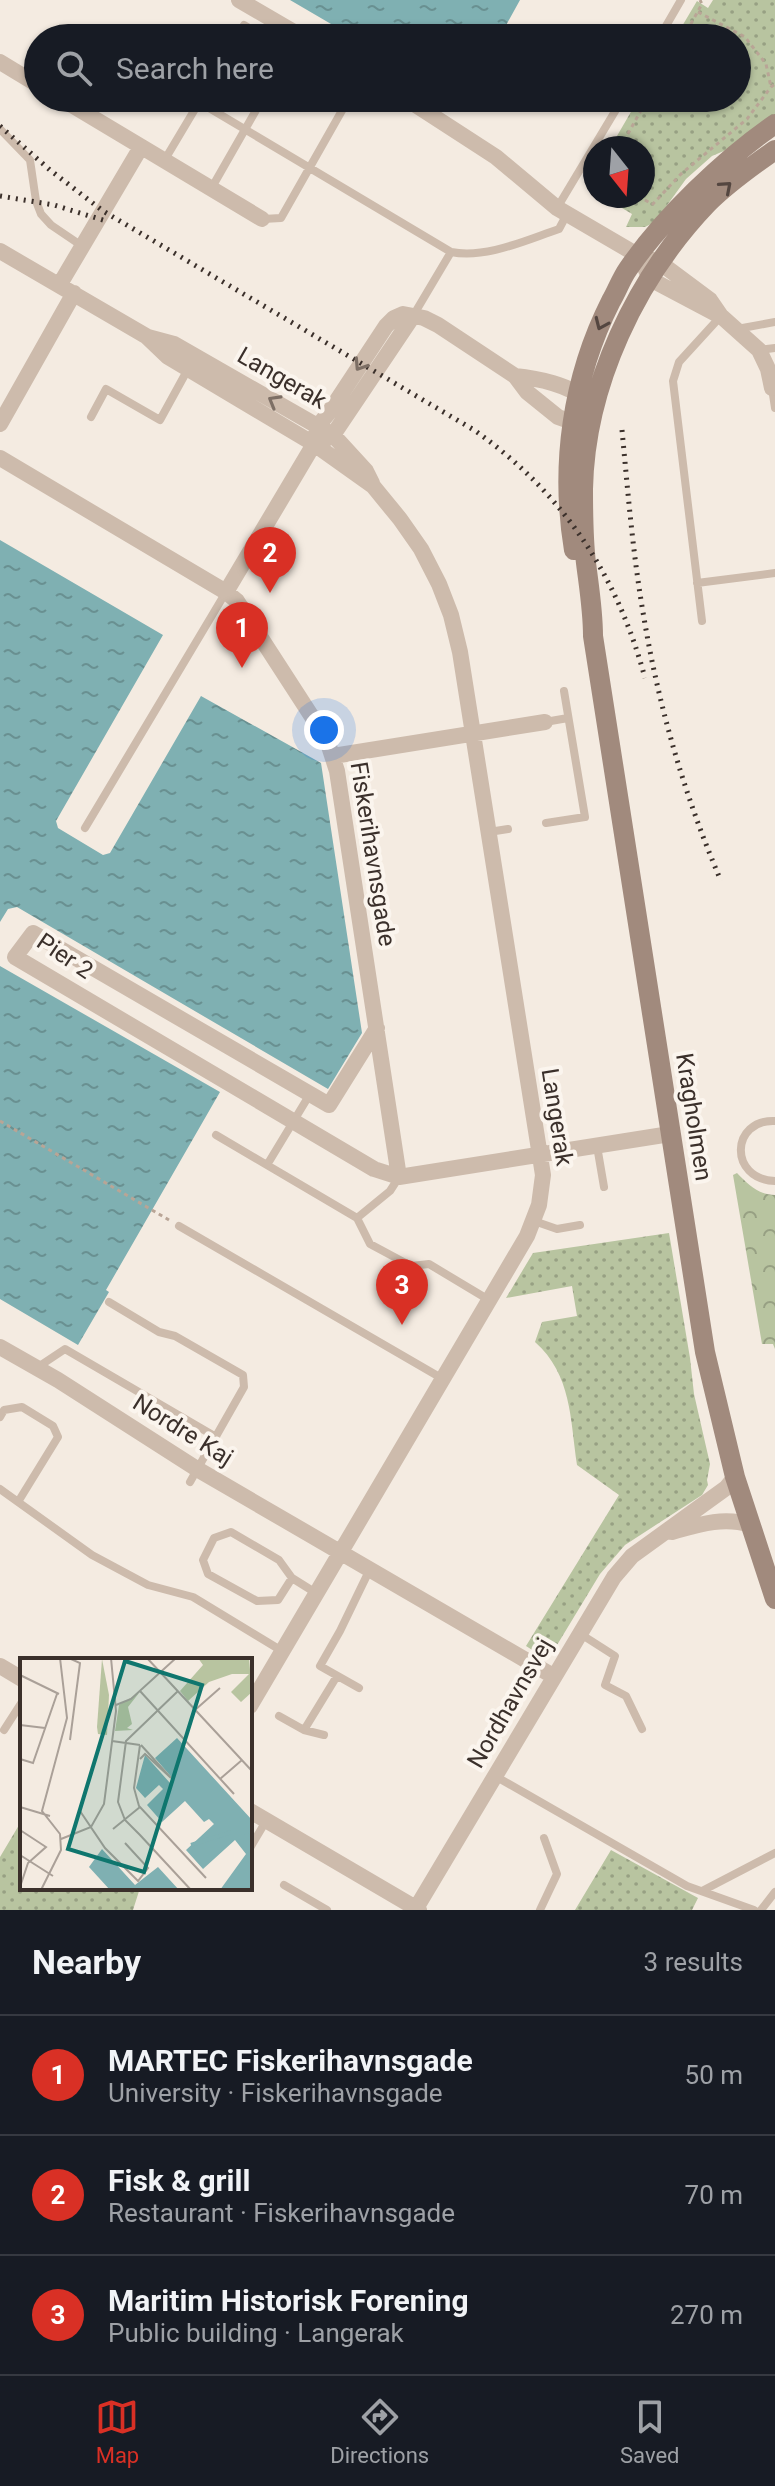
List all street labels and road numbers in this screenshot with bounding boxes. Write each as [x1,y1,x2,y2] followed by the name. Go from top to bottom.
[232,341,332,415] street label: Langerak
[345,760,401,948] street label: Fiskerihavnsgade
[32,927,98,985] street label: Pier 2
[670,1051,718,1183] street label: Kragholmen
[535,1066,579,1169] street label: Langerak
[128,1388,238,1472] street label: Nordre Kaj
[461,1633,559,1773] street label: Nordhavnsvej

